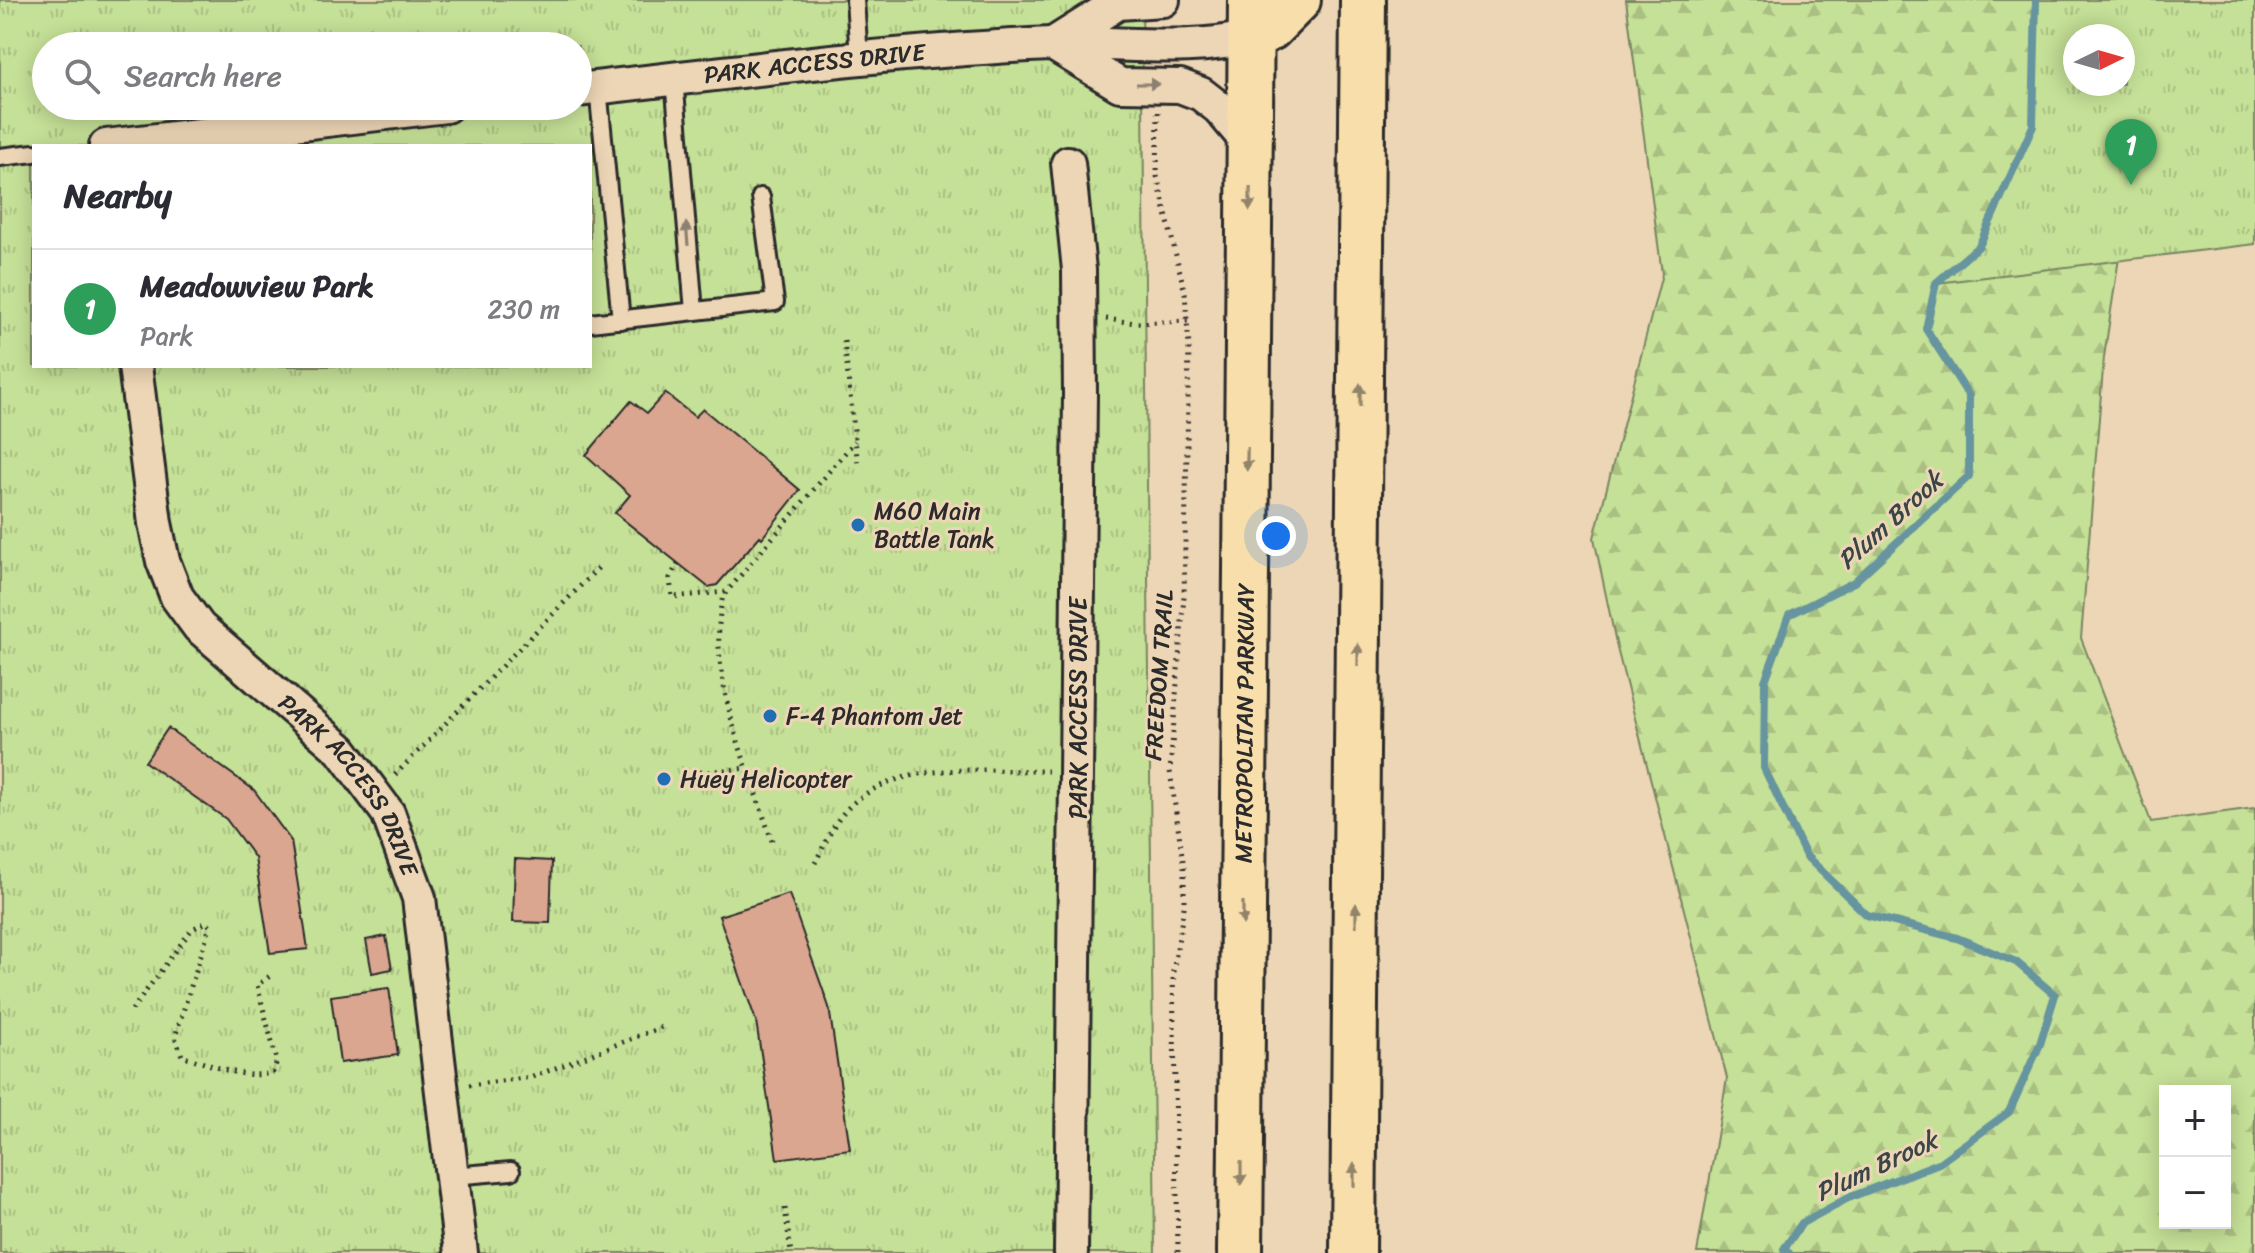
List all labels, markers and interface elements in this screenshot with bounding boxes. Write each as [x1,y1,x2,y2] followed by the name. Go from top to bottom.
[2063,24,2135,96] north arrow
[702,31,929,96] street label: PARK ACCESS DRIVE
[32,32,592,120] search box
[124,49,282,103] text: Search here
[60,54,104,98] icon: search
[1135,78,1161,90] one-way arrow
[2105,119,2157,185] pin: 1
[64,166,172,226] text: Nearby
[1244,187,1256,212] one-way arrow
[680,221,693,246] one-way arrow
[140,259,374,313] text: Meadowview Park
[84,286,96,332] text: 1
[488,286,560,332] text: 230 m
[140,313,193,359] text: Park
[1354,382,1366,407] one-way arrow
[1241,447,1253,472] one-way arrow
[1826,457,1956,581] water label: Plum Brook
[874,490,995,560] place label: M60 Main Battle Tank
[849,516,867,534] marker: M60 Main Battle Tank
[1256,516,1296,556] your location
[1222,582,1267,863] street label: METROPOLITAN PARKWAY
[1132,588,1186,762] street label: FREEDOM TRAIL
[1057,595,1099,819] street label: PARK ACCESS DRIVE
[1352,642,1364,667] one-way arrow
[268,683,431,884] street label: PARK ACCESS DRIVE
[786,695,963,737] place label: F-4 Phantom Jet
[761,707,779,725] marker: F-4 Phantom Jet
[680,758,853,800] place label: Huey Helicopter
[655,770,673,788] marker: Huey Helicopter
[1237,901,1249,926] one-way arrow
[1349,902,1362,927] one-way arrow
[2159,1085,2231,1229] map controls
[2159,1085,2231,1157] button: +
[1807,1116,1948,1215] water label: Plum Brook
[2159,1157,2231,1229] button: −
[1235,1161,1247,1186] one-way arrow
[1348,1162,1360,1187] one-way arrow

